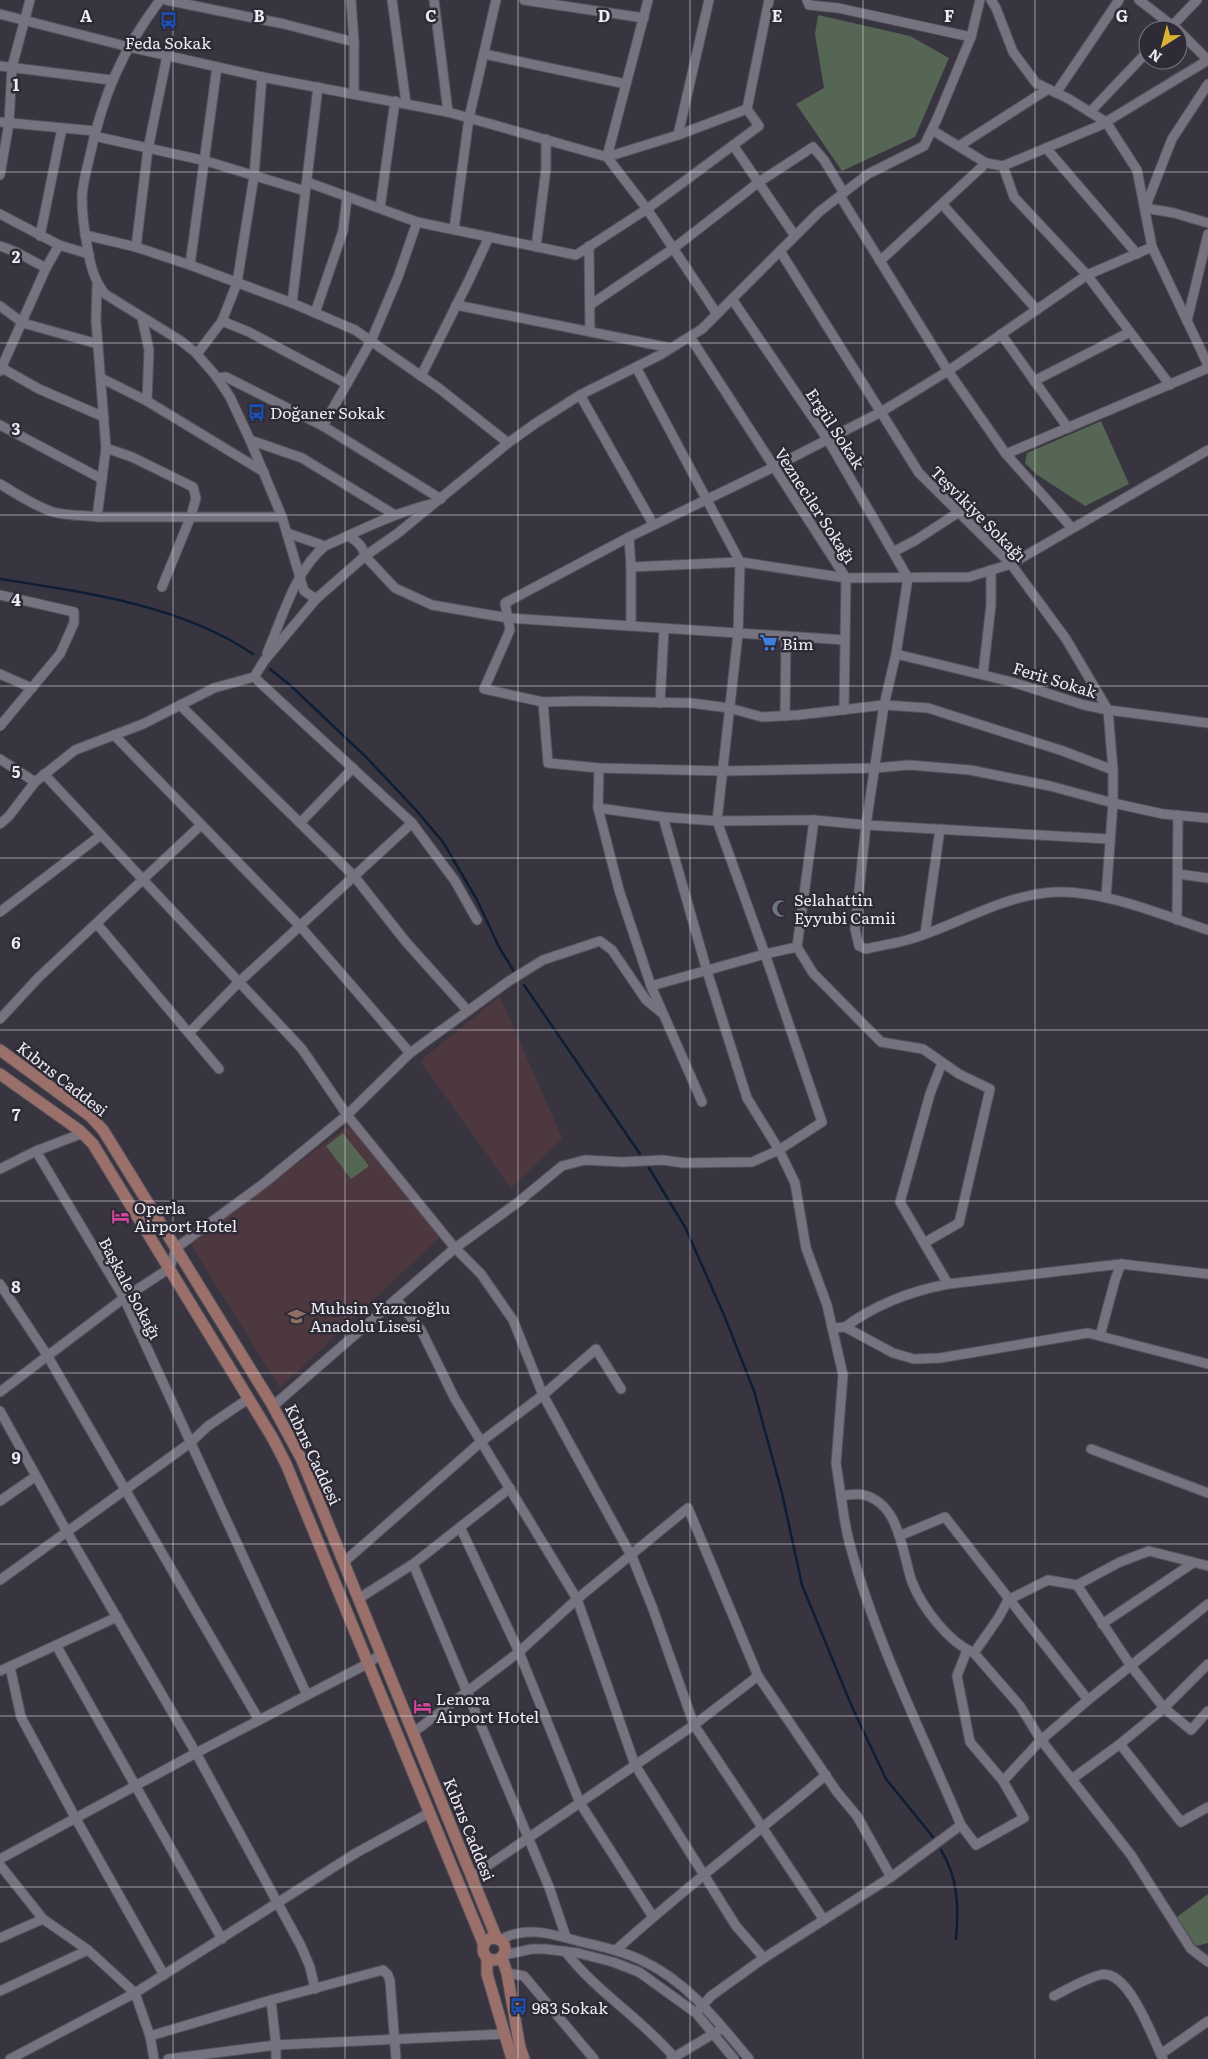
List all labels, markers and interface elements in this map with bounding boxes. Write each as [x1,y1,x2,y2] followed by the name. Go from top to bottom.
[80,3,92,27] text: A
[253,3,265,27] text: B
[425,3,437,27] text: C
[598,3,610,27] text: D
[772,3,783,27] text: E
[944,3,954,27] text: F
[1116,3,1128,27] text: G
[158,11,178,31] bus stop icon: Feda Sokak
[1138,20,1188,70] north arrow
[125,30,211,54] place label: Feda Sokak
[1144,45,1165,68] text: N
[13,72,20,96] text: 1
[12,244,21,268] text: 2
[801,383,871,473] street label: Ergül Sokak
[270,400,385,424] place label: Doğaner Sokak
[246,402,266,422] bus stop icon: Doğaner Sokak
[12,416,21,440] text: 3
[770,442,862,568] street label: Vezneciler Sokağı
[926,460,1032,566] street label: Teşvikiye Sokağı
[11,587,21,611] text: 4
[782,631,814,655] place label: Bim
[758,633,778,653] supermarket icon: Bim
[1010,655,1100,703] street label: Ferit Sokak
[12,759,21,783] text: 5
[794,887,896,929] place label: Selahattin Eyyubi Camii
[770,898,790,918] mosque icon: Selahattin Eyyubi Camii
[11,930,21,954] text: 6
[13,1035,113,1121] street label: Kıbrıs Caddesi
[12,1102,21,1126] text: 7
[134,1195,237,1237] place label: Operla Airport Hotel
[110,1206,130,1226] hotel icon: Operla Airport Hotel
[94,1233,168,1343] street label: Başkale Sokağı
[11,1274,21,1298] text: 8
[310,1295,450,1337] place label: Muhsin Yazıcıoğlu Anadolu Lisesi
[286,1306,306,1326] school or university icon: Muhsin Yazıcıoğlu Anadolu Lisesi
[280,1399,348,1509] street label: Kıbrıs Caddesi
[11,1445,21,1469] text: 9
[436,1686,539,1728] place label: Lenora Airport Hotel
[412,1697,432,1717] hotel icon: Lenora Airport Hotel
[438,1774,502,1884] street label: Kıbrıs Caddesi
[532,1995,608,2019] place label: 983 Sokak
[508,1997,528,2017] bus stop icon: 983 Sokak

